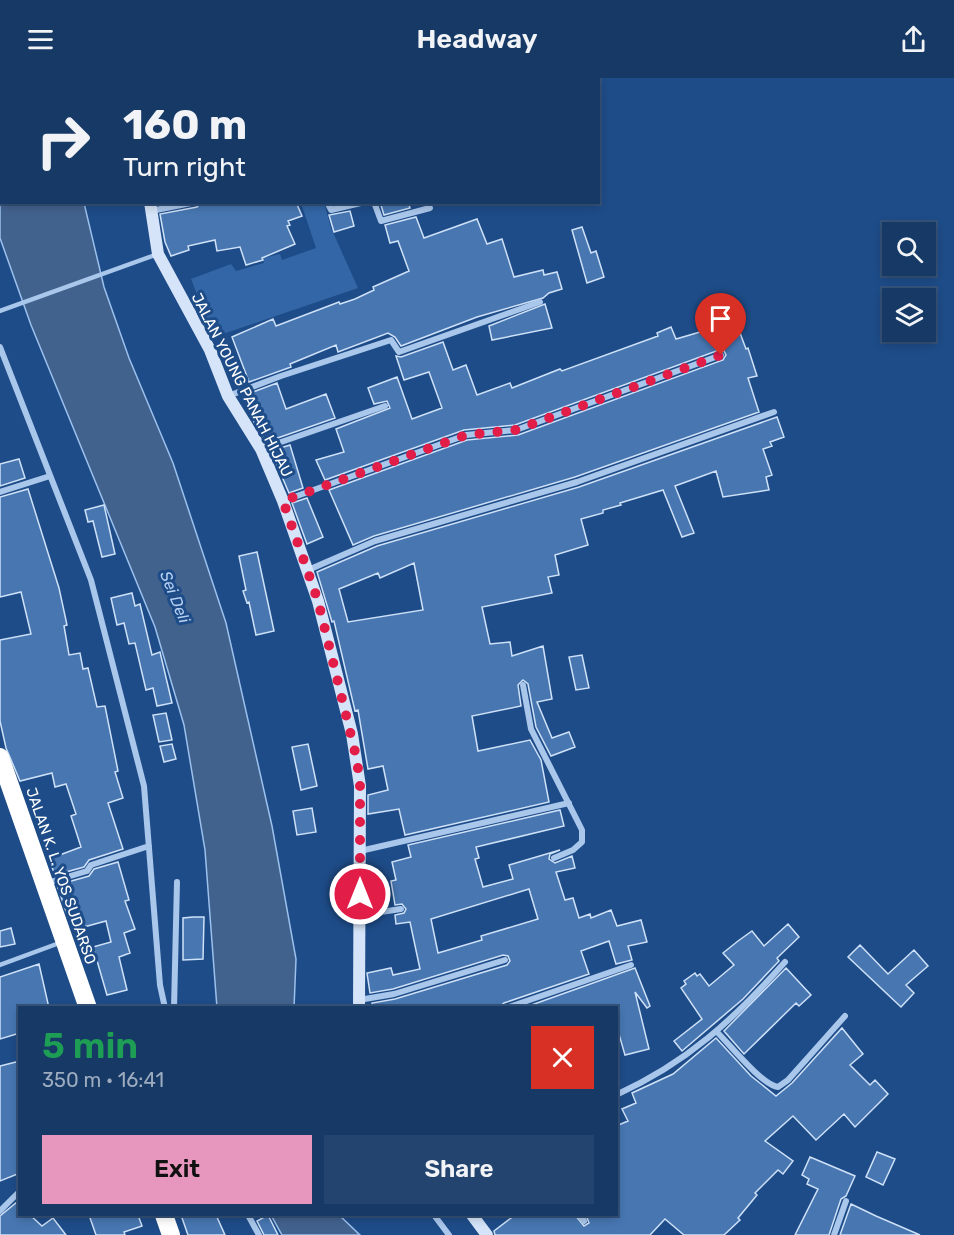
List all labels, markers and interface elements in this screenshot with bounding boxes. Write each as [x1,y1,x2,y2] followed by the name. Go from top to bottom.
[24,23,57,56] icon: menu
[416,23,538,55] text: Headway
[897,23,930,56] icon: share
[123,100,247,150] text: 160 m
[24,102,102,180] icon: right
[123,151,246,183] text: Turn right
[882,222,936,342] map controls
[882,222,936,276] button: search
[882,288,936,342] button: layers
[188,290,296,480] street label: JALAN YOUNG PANAH HIJAU
[695,293,746,355] pin
[704,302,737,335] icon: arrive
[156,568,194,627] water label: Sei Deli
[22,785,100,967] street label: JALAN K. L. YOS SUDARSO
[328,862,392,926] position arrow
[42,1024,138,1067] text: 5 min
[531,1026,594,1089] button: close
[42,1068,164,1092] text: 350 m · 16:41
[42,1135,312,1204] button: Exit
[324,1135,594,1204] button: Share

